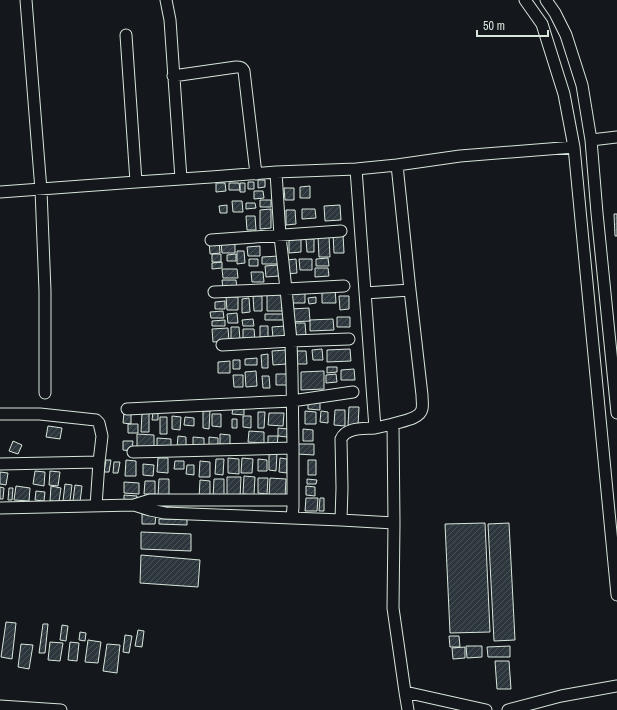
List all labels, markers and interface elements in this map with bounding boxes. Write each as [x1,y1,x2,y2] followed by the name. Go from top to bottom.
[477,12,548,38] scale bar
[483,18,505,34] text: 50 m

